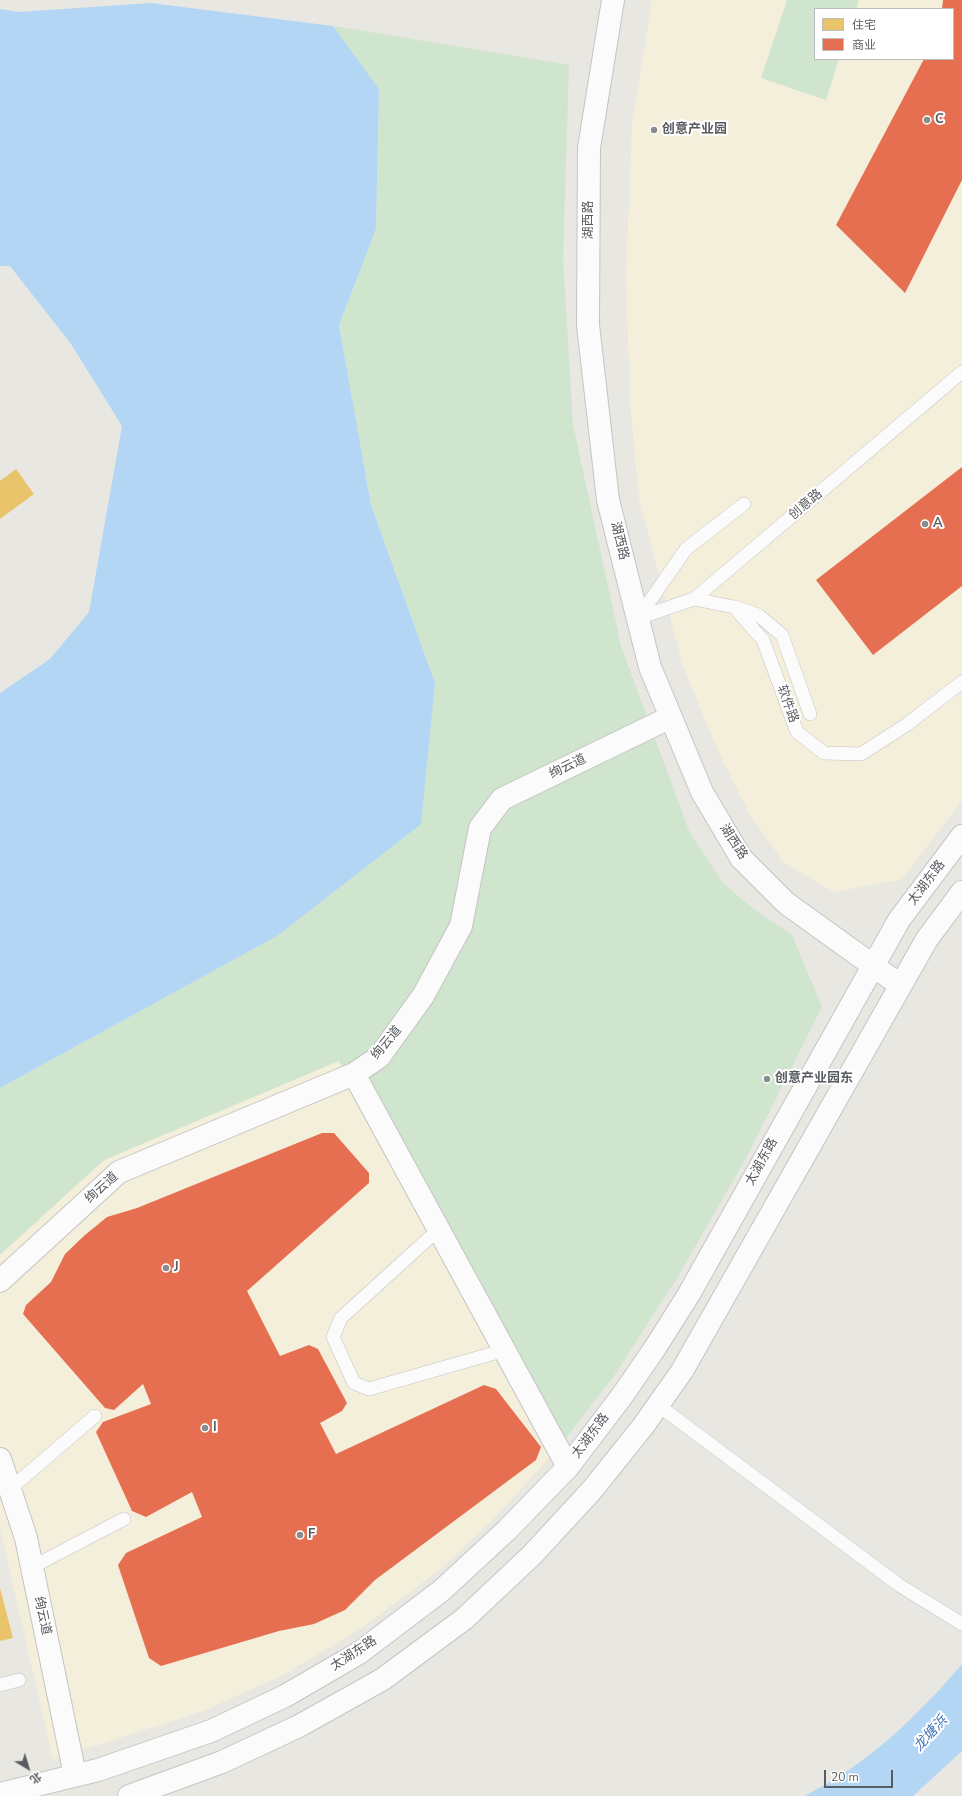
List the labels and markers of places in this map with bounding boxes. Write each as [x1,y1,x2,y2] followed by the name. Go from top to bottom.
[935,112,944,128] place label: C
[922,115,932,125] marker: C
[662,122,727,138] place label: 创意产业园
[649,125,659,135] marker: 创意产业园
[933,516,943,532] place label: A
[920,519,930,529] marker: A
[775,1071,853,1087] place label: 创意产业园东
[762,1074,772,1084] marker: 创意产业园东
[174,1260,179,1276] place label: J
[161,1263,171,1273] marker: J
[213,1420,217,1436] place label: I
[200,1423,210,1433] marker: I
[308,1527,315,1543] place label: F
[295,1530,305,1540] marker: F

